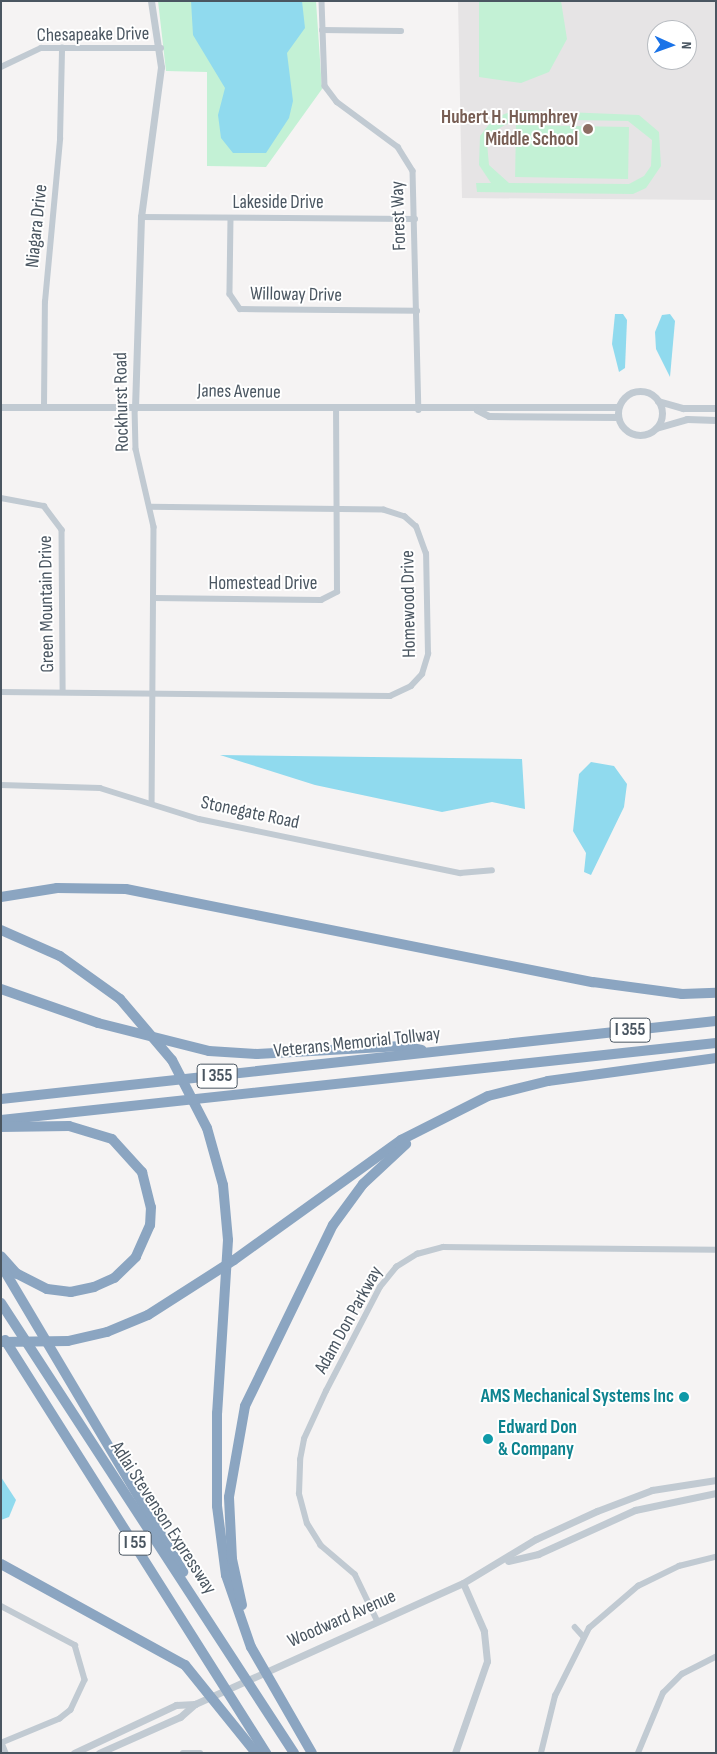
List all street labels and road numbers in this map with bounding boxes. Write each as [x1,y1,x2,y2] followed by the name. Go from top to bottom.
[36,23,150,47] street label: Chesapeake Drive
[386,181,412,251] street label: Forest Way
[21,183,53,269] street label: Niagara Drive
[232,192,324,214] street label: Lakeside Drive
[250,283,342,307] street label: Willoway Drive
[110,352,134,452] street label: Rockhurst Road
[197,380,281,404] street label: Janes Avenue
[34,535,60,673] street label: Green Mountain Drive
[397,550,421,658] street label: Homewood Drive
[209,573,317,595] street label: Homestead Drive
[199,791,301,835] street label: Stonegate Road
[609,1014,651,1046] road number: I 355
[273,1023,441,1063] street label: Veterans Memorial Tollway
[196,1060,238,1092] road number: I 355
[310,1262,388,1378] street label: Adam Don Parkway
[105,1437,221,1599] street label: Adlai Stevenson Expressway
[118,1528,152,1559] road number: I 55
[284,1585,400,1653] street label: Woodward Avenue

